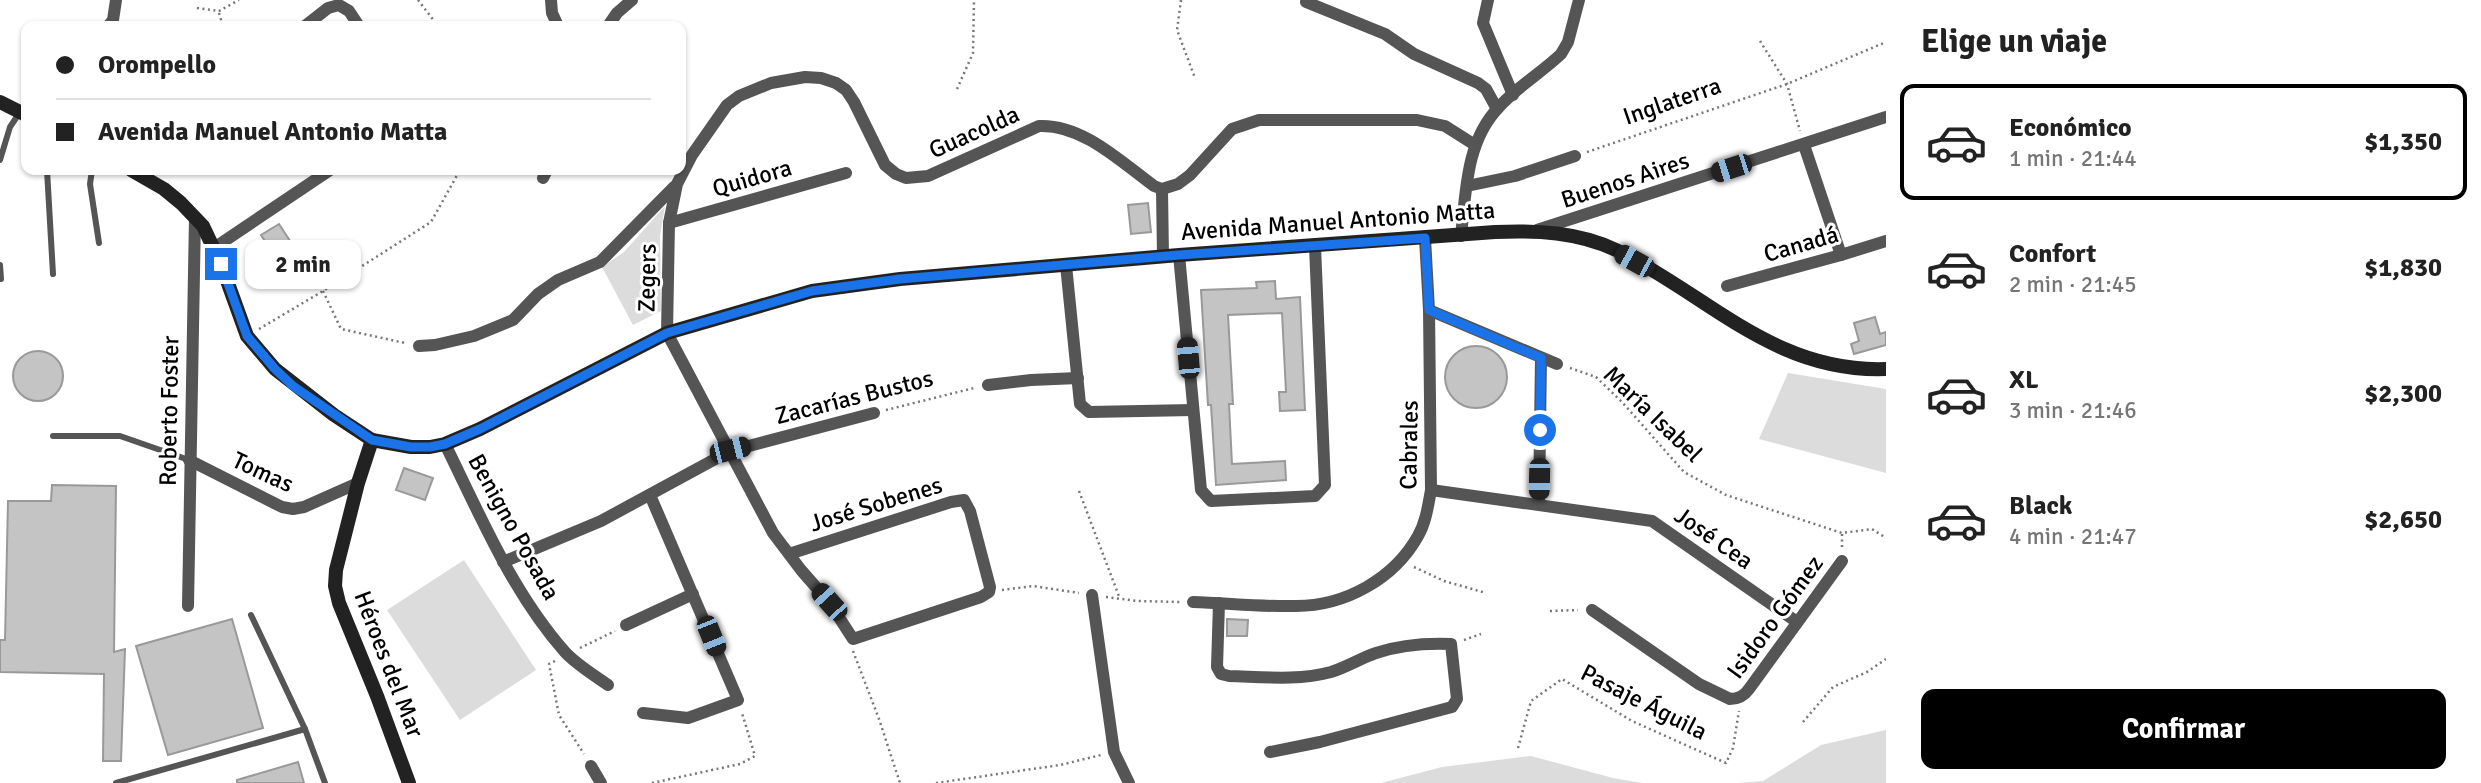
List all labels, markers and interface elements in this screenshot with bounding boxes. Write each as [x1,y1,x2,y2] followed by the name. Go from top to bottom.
[1921,22,2107,61] text: Elige un viaje
[98,49,216,81] text: Orompello
[1619,70,1725,132] street label: Inglaterra
[924,99,1024,165] street label: Guacolda
[1925,111,1988,174] icon: car
[2009,112,2132,144] text: Económico
[98,116,447,148] text: Avenida Manuel Antonio Matta
[2364,126,2442,158] text: $1,350
[2009,144,2137,173] text: 1 min · 21:44
[1557,145,1693,215] street label: Buenos Aires
[709,152,795,204] street label: Quidora
[1708,152,1755,184] car
[1180,195,1496,247] street label: Avenida Manuel Antonio Matta
[1760,219,1842,269] street label: Canadá
[1925,237,1988,300] icon: car
[2009,238,2096,270] text: Confort
[246,240,361,288] callout: 2 min
[1611,242,1658,280] car
[631,243,663,313] street label: Zegers
[205,248,237,280] route end
[275,250,331,279] text: 2 min
[2364,252,2442,284] text: $1,830
[2009,270,2137,299] text: 2 min · 21:45
[153,335,185,486] street label: Roberto Foster
[1176,336,1201,380] car
[1597,359,1709,469] street label: María Isabel
[772,363,936,431] street label: Zacarías Bustos
[1925,363,1988,426] icon: car
[2009,364,2039,396] text: XL
[2364,378,2442,410] text: $2,300
[2009,396,2137,425] text: 3 min · 21:46
[1393,400,1425,490] street label: Cabrales
[1524,414,1556,446] route start
[708,435,753,465] car
[228,445,298,499] street label: Tomas
[461,449,567,605] street label: Benigno Posada
[1529,458,1550,500] car
[806,470,946,538] street label: José Sobenes
[1925,489,1988,552] icon: car
[2009,490,2072,522] text: Black
[1669,500,1759,576] street label: José Cea
[2364,504,2442,536] text: $2,650
[2009,522,2137,551] text: 4 min · 21:47
[1720,549,1830,685] street label: Isidoro Gómez
[808,579,851,625] car
[347,587,431,742] street label: Héroes del Mar
[694,613,729,659] car
[1576,657,1712,747] street label: Pasaje Águila
[1921,689,2446,769] button: Confirmar

